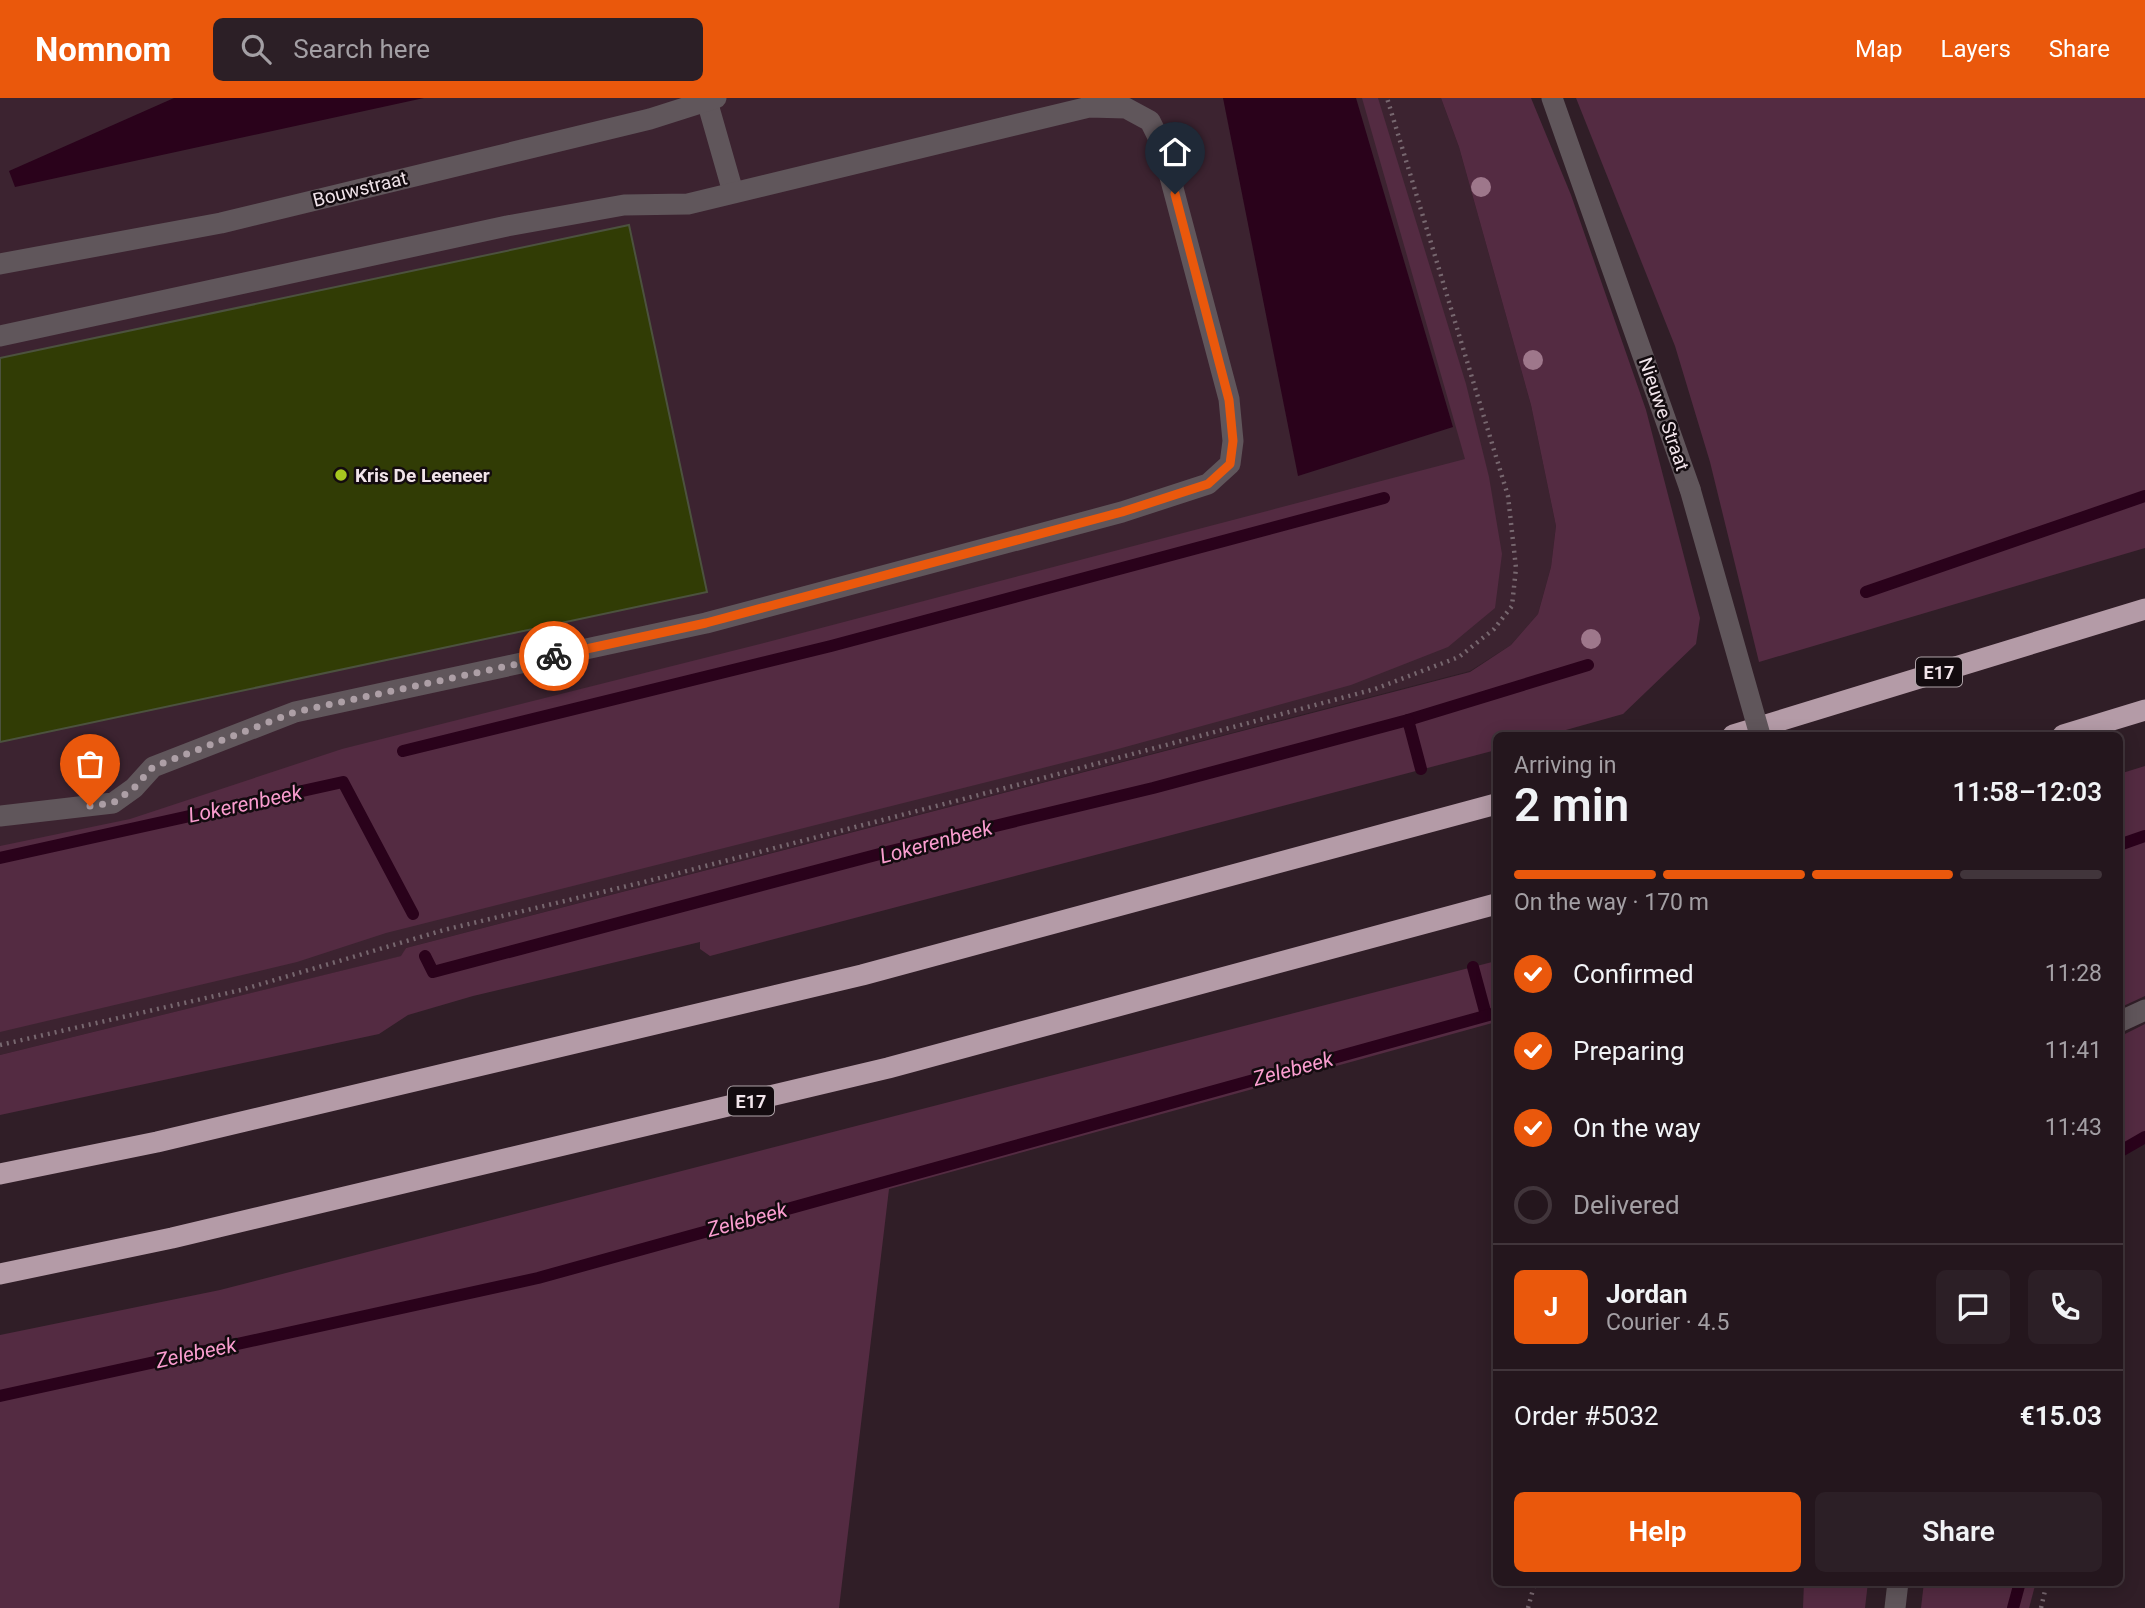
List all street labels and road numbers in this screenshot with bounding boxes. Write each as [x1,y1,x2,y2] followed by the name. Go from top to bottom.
[310,166,410,212] street label: Bouwstraat
[1634,354,1694,474] street label: Nieuwe Straat
[1916,658,1962,686] road number: E17
[728,1086,774,1116] road number: E17

